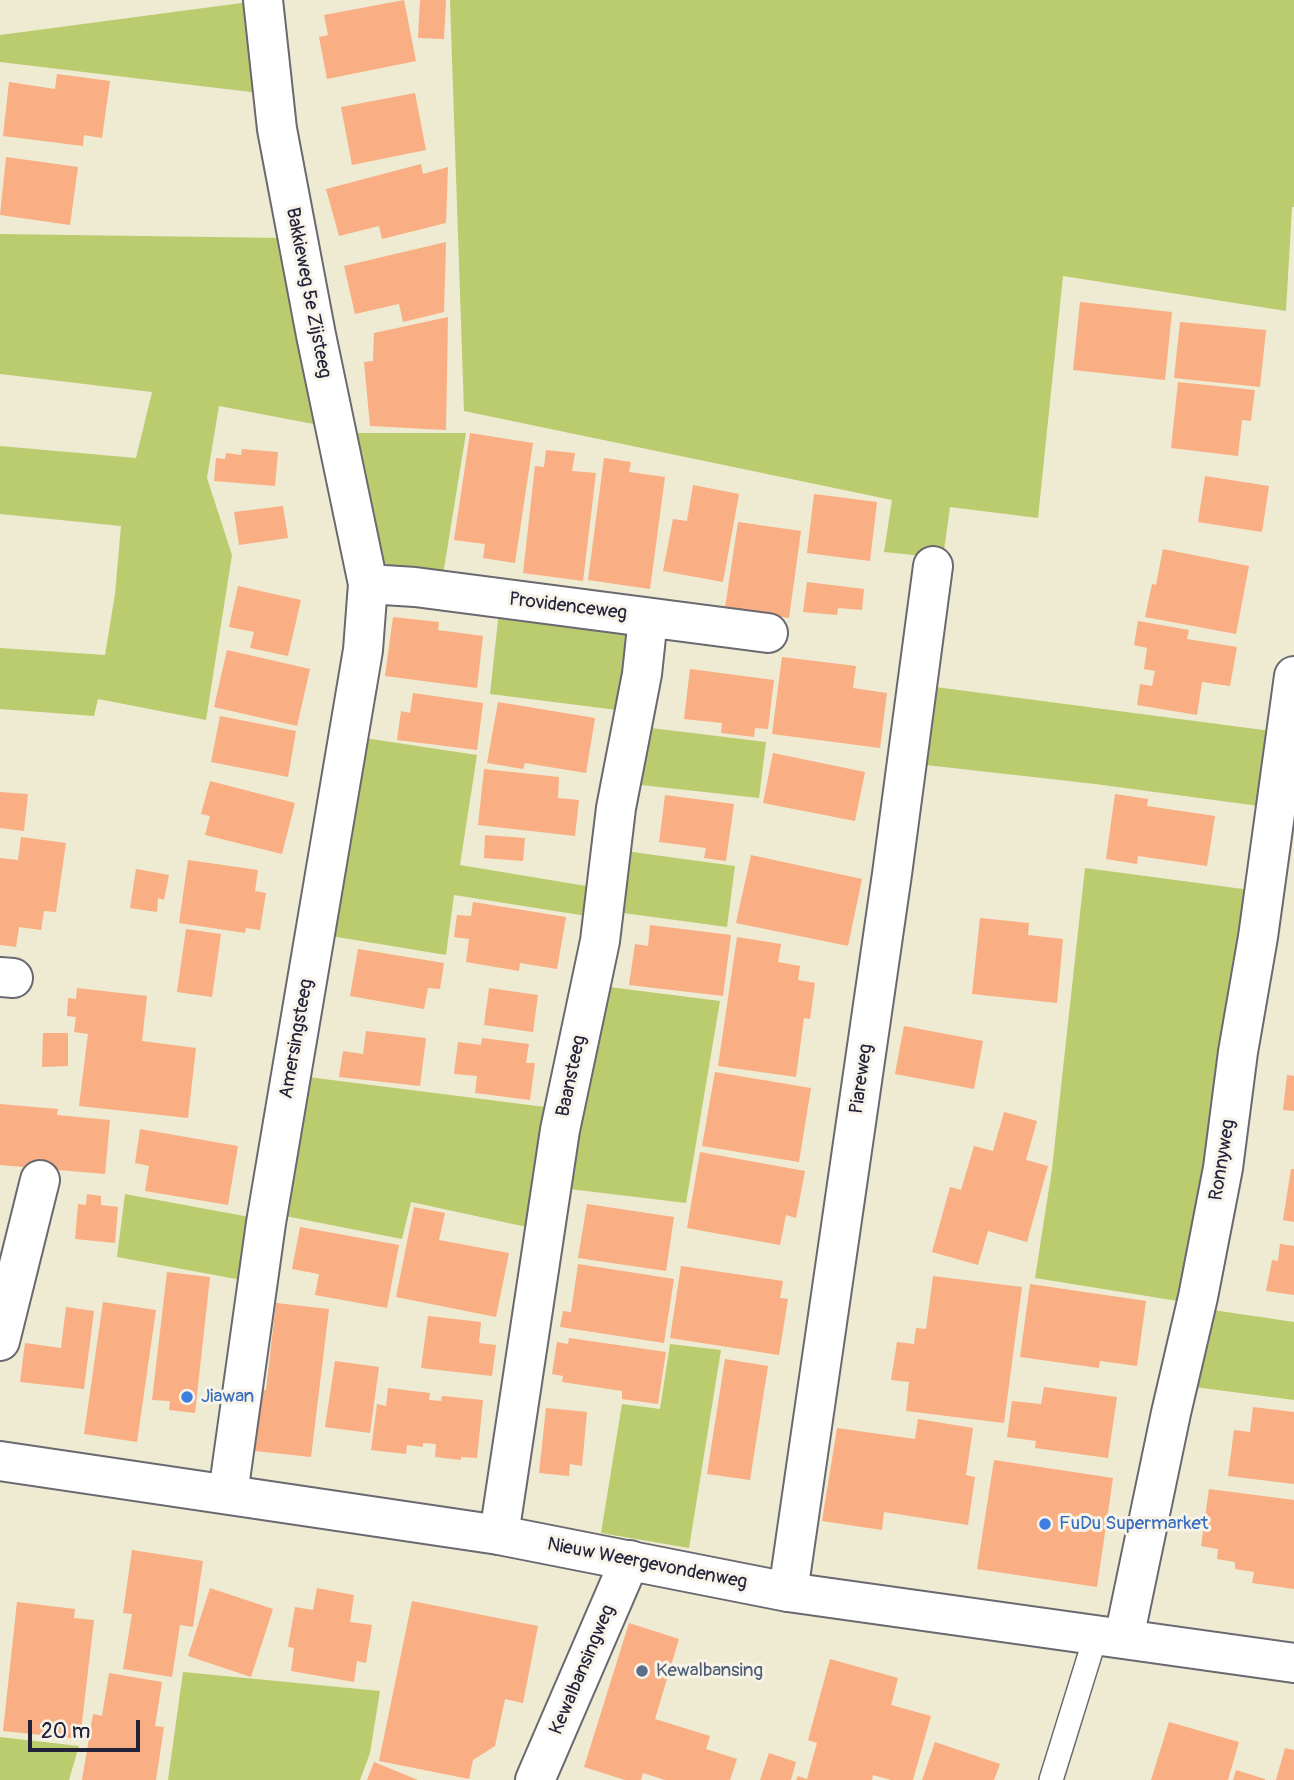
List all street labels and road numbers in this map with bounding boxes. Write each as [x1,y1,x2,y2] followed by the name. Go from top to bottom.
[280,206,336,380] street label: Bakkieweg 5e Zijsteeg
[508,588,628,626] street label: Providenceweg
[275,977,319,1101] street label: Amersingsteeg
[552,1033,592,1119] street label: Baansteeg
[846,1043,878,1115] street label: Piareweg
[1205,1118,1241,1202] street label: Ronnyweg
[545,1533,749,1595] street label: Nieuw Weergevondenweg
[545,1602,621,1738] street label: Kewalbansingweg

